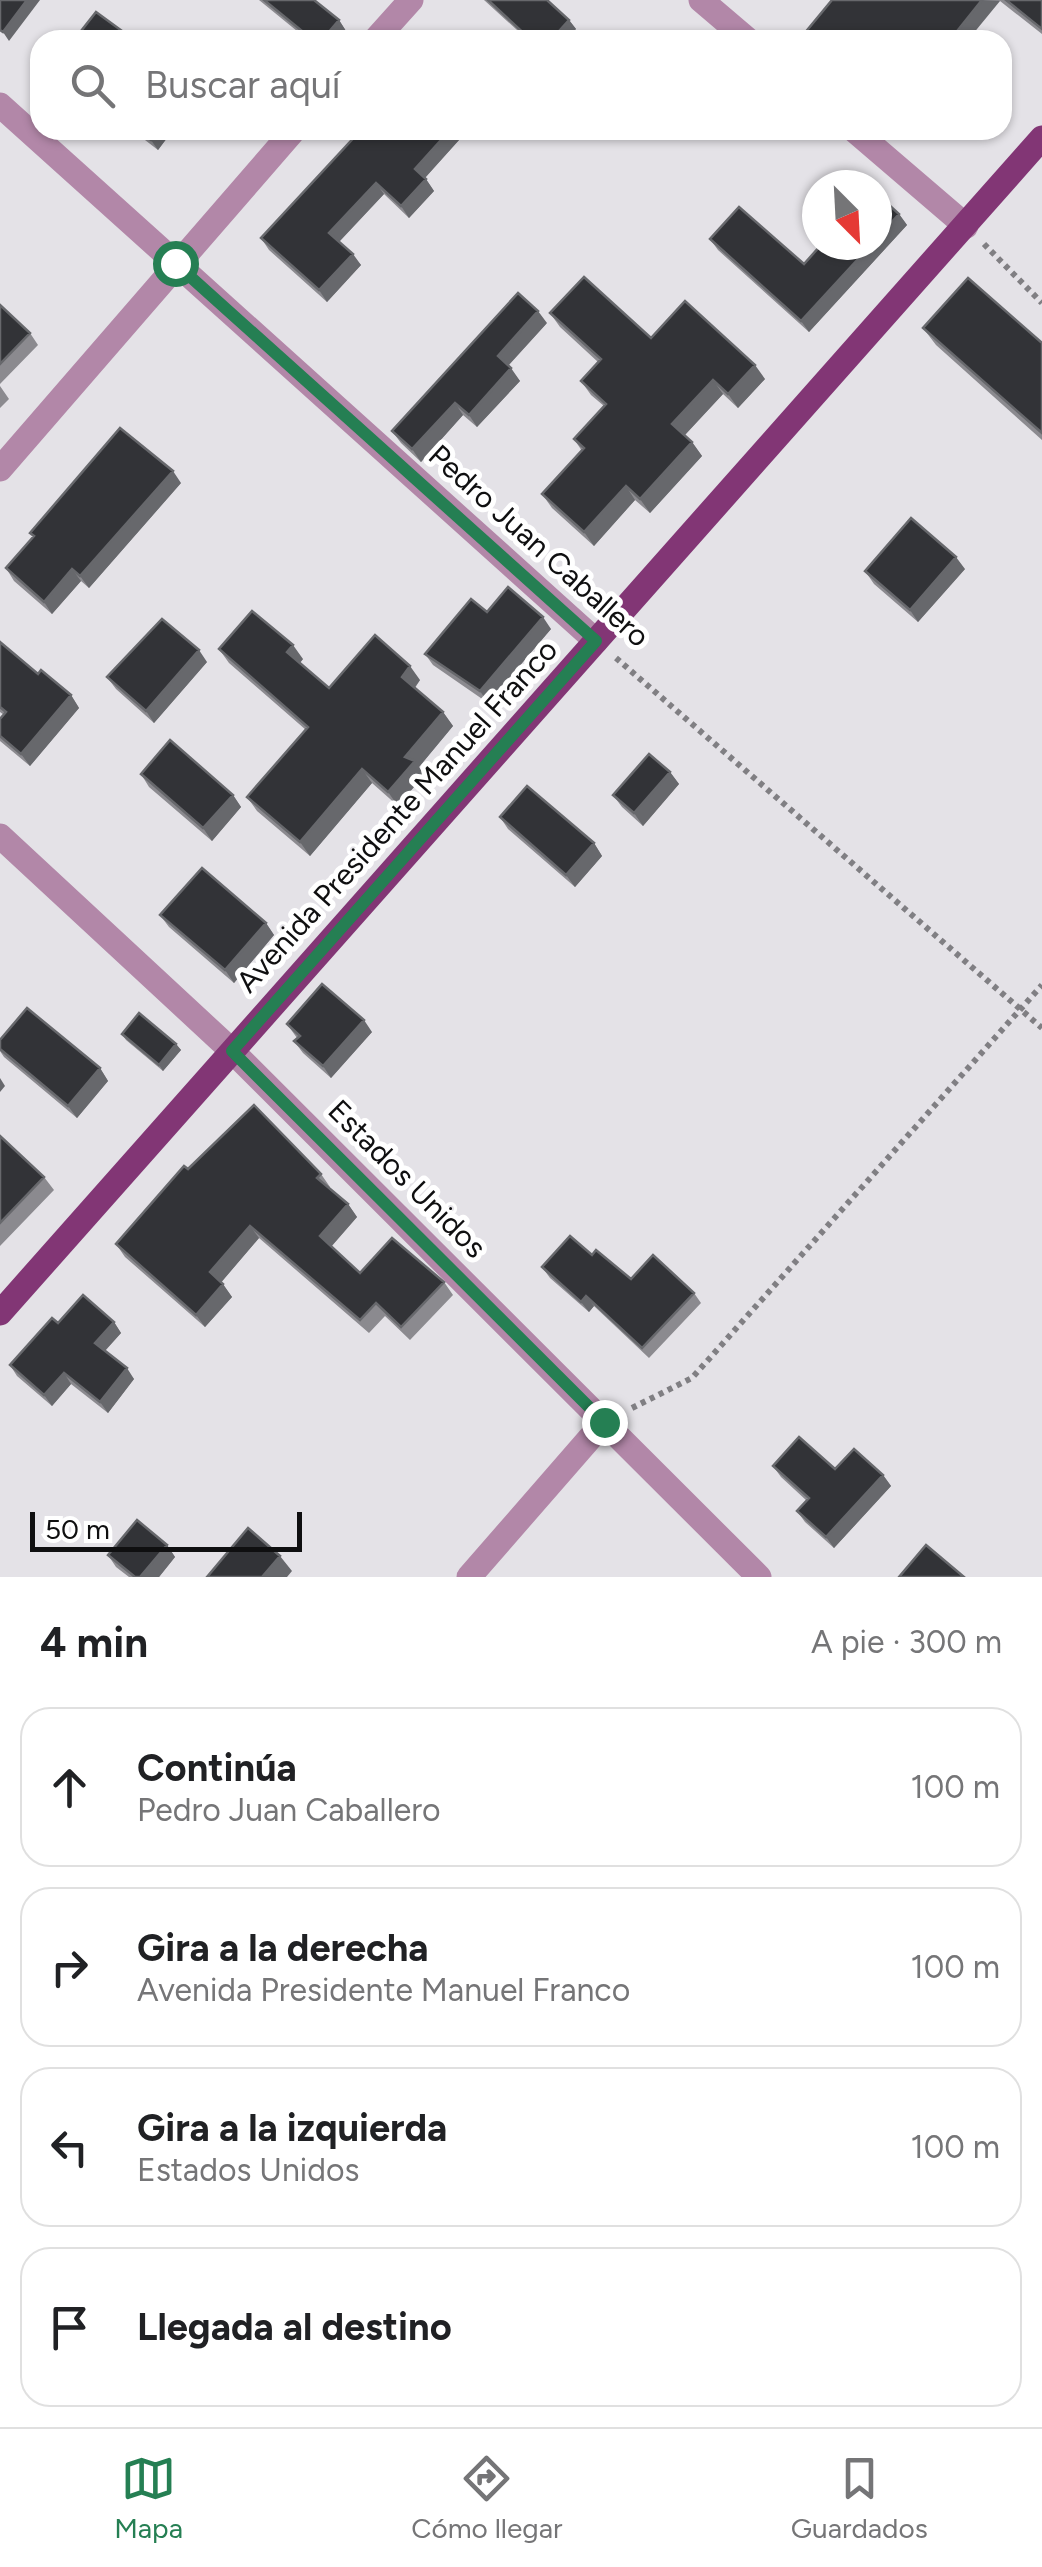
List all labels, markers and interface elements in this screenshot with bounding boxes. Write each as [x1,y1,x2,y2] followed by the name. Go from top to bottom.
[30,30,1012,140] search box
[65,58,120,113] icon: search
[145,62,341,108] text: Buscar aquí
[802,170,892,260] north arrow
[153,241,199,287] route start
[421,437,657,655] street label: Pedro Juan Caballero
[228,631,565,1000] street label: Avenida Presidente Manuel Franco
[321,1092,494,1265] street label: Estados Unidos
[582,1400,628,1446] route end
[30,1507,302,1552] scale bar
[45,1512,110,1546] text: 50 m
[40,1617,148,1668] text: 4 min
[811,1623,1002,1661] text: A pie · 300 m
[137,1745,297,1791] text: Continúa
[42,1760,97,1815] icon: ahead
[911,1768,1000,1806] text: 100 m
[137,1791,441,1829] text: Pedro Juan Caballero
[137,1925,429,1971] text: Gira a la derecha
[42,1940,97,1995] icon: right
[911,1948,1000,1986] text: 100 m
[137,1971,630,2009] text: Avenida Presidente Manuel Franco
[137,2105,447,2151] text: Gira a la izquierda
[42,2120,97,2175] icon: left
[911,2128,1000,2166] text: 100 m
[137,2151,359,2189] text: Estados Unidos
[42,2300,97,2355] icon: arrive
[137,2304,452,2350] text: Llegada al destino
[114,2451,183,2545] tab: Mapa
[411,2451,562,2545] tab: Cómo llegar
[791,2451,928,2545] tab: Guardados

